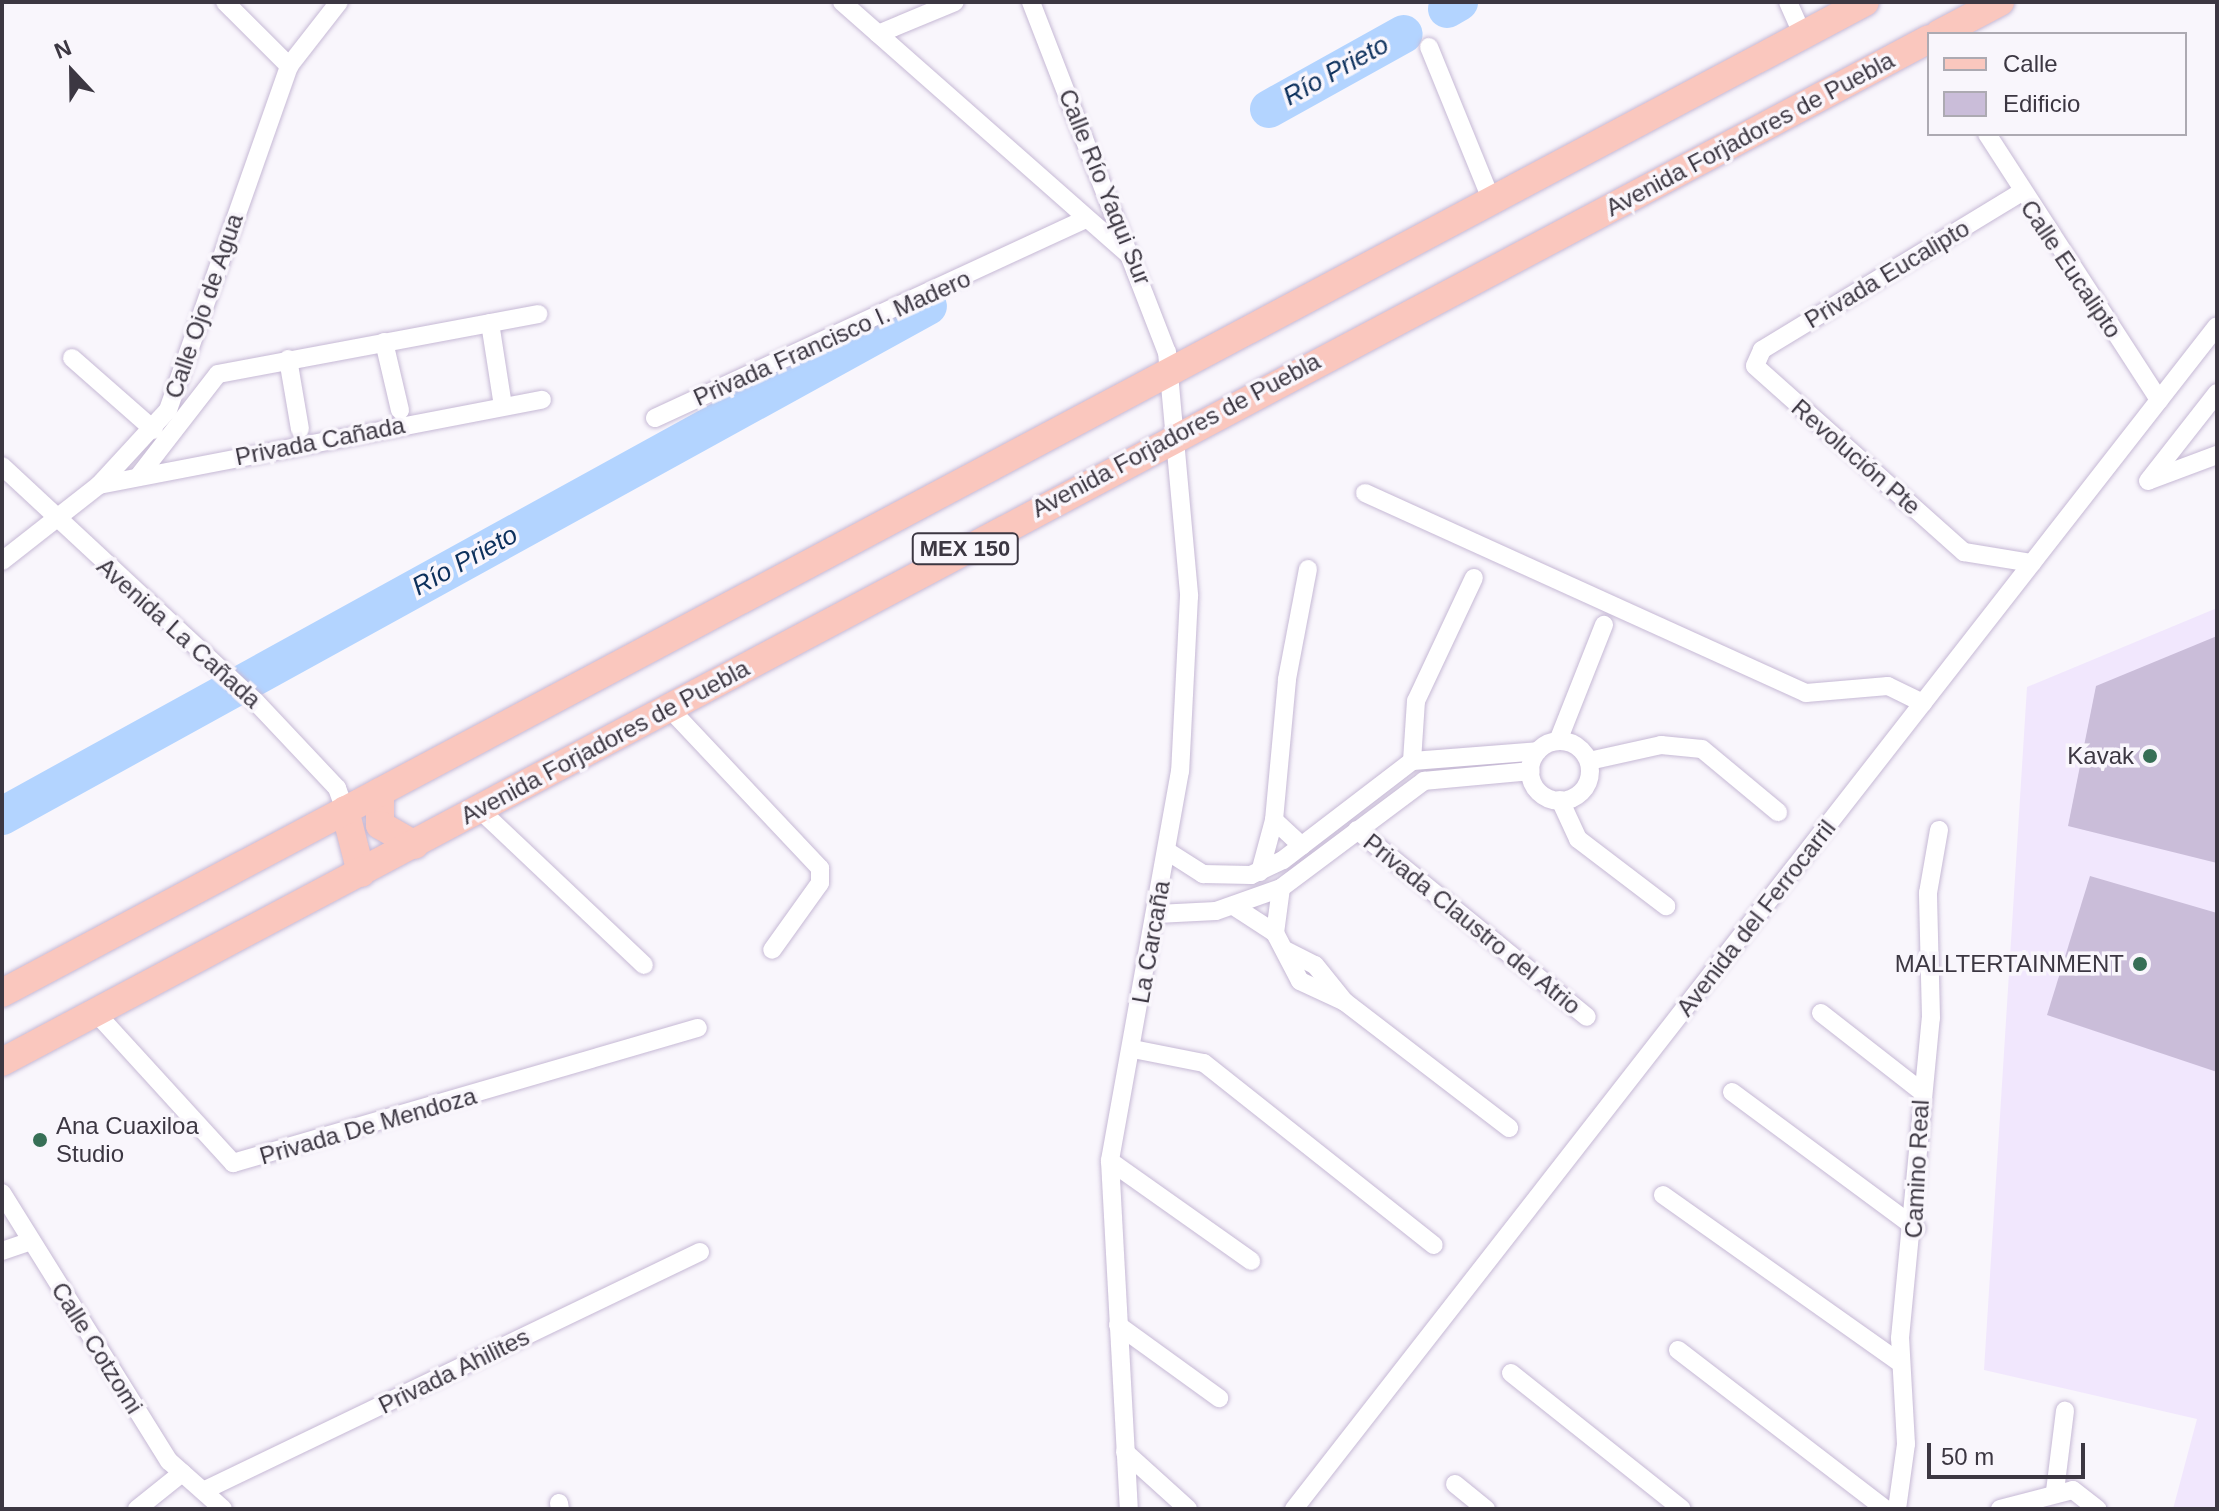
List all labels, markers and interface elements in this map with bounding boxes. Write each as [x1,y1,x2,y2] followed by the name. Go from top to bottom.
[1278,29,1394,113] water label: Río Prieto
[32,32,112,112] north arrow
[1927,32,2187,136] legend
[51,35,75,64] text: N
[1601,46,1899,222] street label: Avenida Forjadores de Puebla
[2003,50,2058,77] text: Calle
[1053,85,1157,289] street label: Calle Río Yaqui Sur
[2003,90,2080,117] text: Edificio
[2014,195,2128,343] street label: Calle Eucalipto
[159,209,249,403] street label: Calle Ojo de Agua
[1800,214,1974,334] street label: Privada Eucalipto
[689,264,975,412] street label: Privada Francisco I. Madero
[1027,347,1325,523] street label: Avenida Forjadores de Puebla
[1786,393,1926,521] street label: Revolución Pte
[233,410,407,472] street label: Privada Cañada
[407,519,523,603] water label: Río Prieto
[911,531,1019,567] road number: MEX 150
[91,552,267,714] street label: Avenida La Cañada
[456,654,754,830] street label: Avenida Forjadores de Puebla
[2067,742,2134,770] place label: Kavak
[2141,747,2159,765] marker: Kavak
[1670,814,1842,1022] street label: Avenida del Ferrocarril
[1357,827,1587,1021] street label: Privada Claustro del Atrio
[1126,878,1176,1006] street label: La Carcaña
[1895,950,2124,978] place label: MALLTERTAINMENT
[2131,955,2149,973] marker: MALLTERTAINMENT
[256,1081,480,1171] street label: Privada De Mendoza
[1899,1099,1935,1239] street label: Camino Real
[56,1112,199,1168] place label: Ana Cuaxiloa Studio
[31,1131,49,1149] marker: Ana Cuaxiloa Studio
[45,1277,149,1419] street label: Calle Cotzomi
[373,1322,535,1420] street label: Privada Ahilites
[1931,1427,2089,1477] scale bar
[1941,1443,1994,1470] text: 50 m

